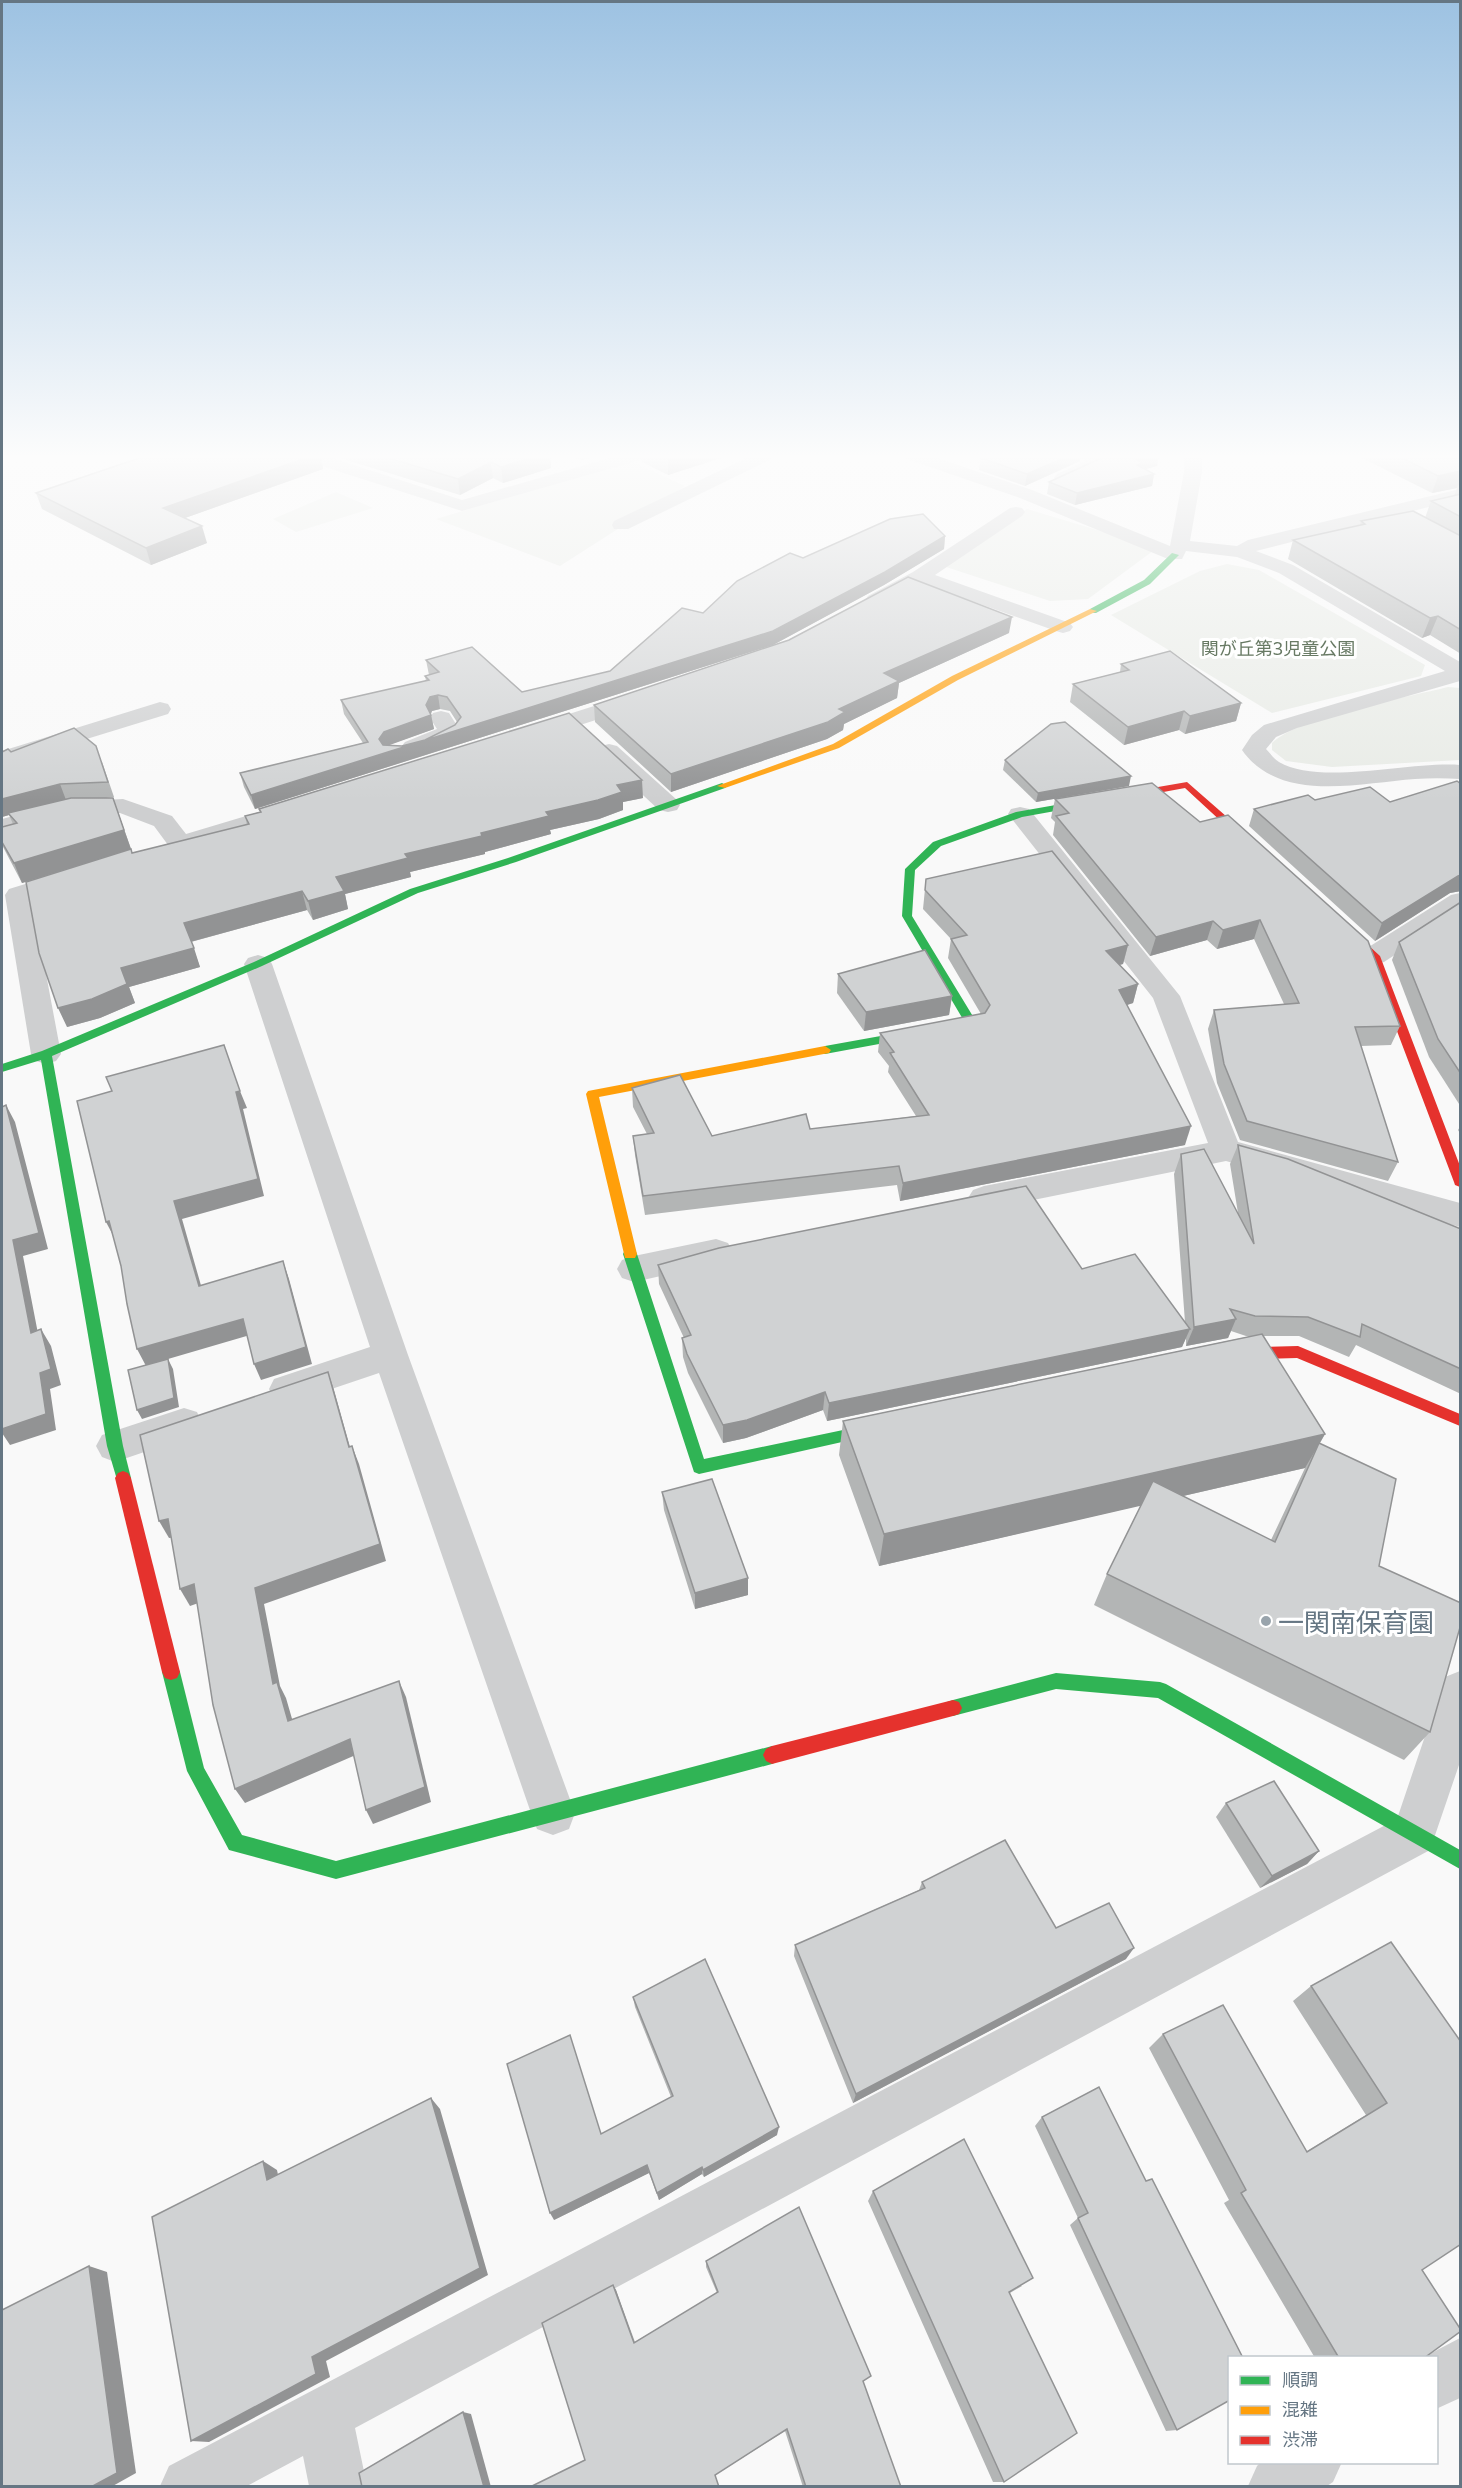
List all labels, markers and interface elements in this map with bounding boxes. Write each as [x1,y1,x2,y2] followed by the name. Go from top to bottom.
[1201,637,1355,659] park label: 関が丘第3児童公園
[1278,1606,1434,1637] place label: 一関南保育園
[1259,1614,1273,1628] marker: 一関南保育園
[1228,2356,1438,2464] legend
[1282,2368,1318,2390] text: 順調
[1282,2398,1318,2420] text: 混雑
[1282,2428,1318,2450] text: 渋滞

